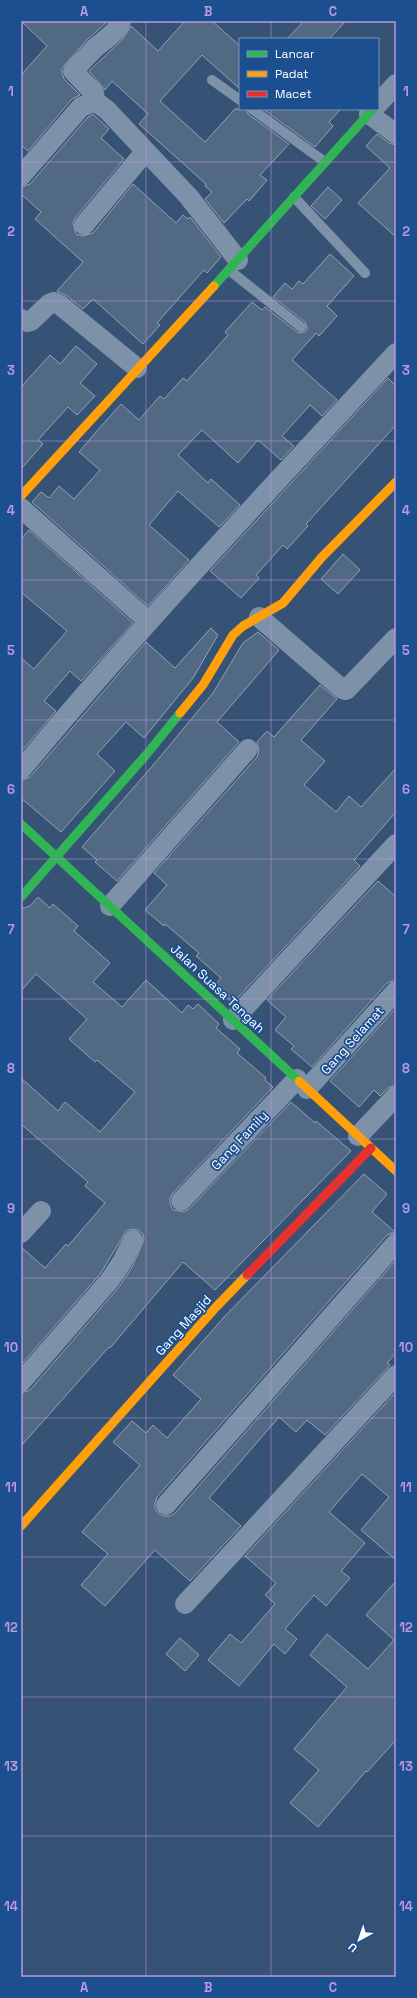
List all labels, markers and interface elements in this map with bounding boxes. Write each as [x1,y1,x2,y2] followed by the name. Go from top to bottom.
[80,3,89,20] text: A
[204,3,213,20] text: B
[329,3,337,20] text: C
[239,38,379,110] legend
[275,46,315,62] text: Lancar
[275,66,309,82] text: Padat
[8,83,14,100] text: 1
[403,83,409,100] text: 1
[275,86,312,102] text: Macet
[7,223,15,240] text: 2
[402,223,410,240] text: 2
[7,362,15,379] text: 3
[402,362,410,379] text: 3
[7,502,15,519] text: 4
[402,502,410,519] text: 4
[7,642,15,659] text: 5
[402,642,410,659] text: 5
[7,781,15,798] text: 6
[402,781,410,798] text: 6
[7,921,15,938] text: 7
[402,921,410,938] text: 7
[167,940,269,1037] street label: Jalan Suasa Tengah
[317,1003,388,1078] street label: Gang Selamat
[7,1060,15,1077] text: 8
[402,1060,410,1077] text: 8
[207,1107,271,1174] street label: Gang Family
[7,1200,15,1217] text: 9
[402,1200,410,1217] text: 9
[152,1291,215,1359] street label: Gang Masjid
[4,1339,18,1356] text: 10
[399,1339,413,1356] text: 10
[5,1479,17,1496] text: 11
[400,1479,412,1496] text: 11
[4,1619,18,1636] text: 12
[399,1619,413,1636] text: 12
[4,1758,18,1775] text: 13
[399,1758,413,1775] text: 13
[4,1898,18,1915] text: 14
[399,1898,413,1915] text: 14
[339,1920,379,1960] north arrow
[345,1940,360,1955] text: U
[80,1979,89,1996] text: A
[204,1979,213,1996] text: B
[329,1979,337,1996] text: C

